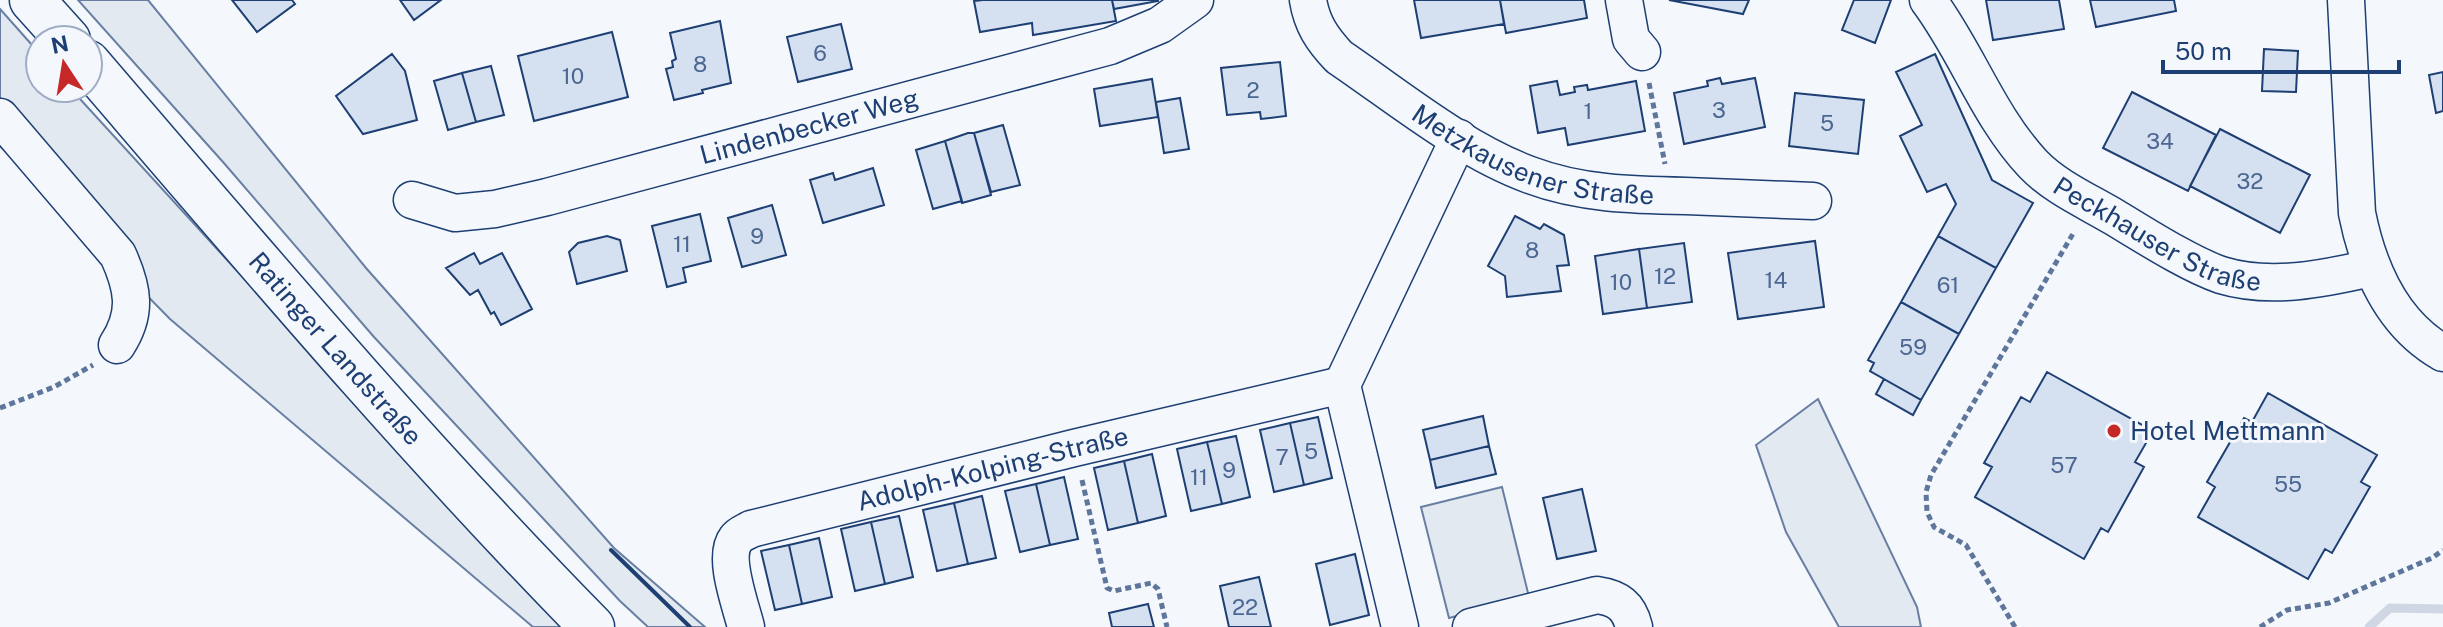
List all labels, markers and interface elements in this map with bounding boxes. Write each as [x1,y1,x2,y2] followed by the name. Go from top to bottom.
[24,24,104,104] north arrow
[2163,24,2399,74] scale bar
[49,30,71,59] text: N
[2175,37,2232,65] text: 50 m
[813,40,827,66] house number: 6
[693,51,707,77] house number: 8
[562,63,584,89] house number: 10
[1246,77,1260,103] house number: 2
[696,82,922,170] street label: Lindenbecker Weg
[1406,97,1655,210] street label: Metzkausener Straße
[1712,97,1726,123] house number: 3
[1584,98,1592,124] house number: 1
[1820,110,1834,136] house number: 5
[2146,128,2174,154] house number: 34
[2237,168,2263,194] house number: 32
[2048,170,2263,297] street label: Peckhauser Straße
[750,223,764,249] house number: 9
[673,231,691,257] house number: 11
[1525,237,1539,263] house number: 8
[243,246,429,451] street label: Ratinger Landstraße
[1654,263,1676,289] house number: 12
[1765,267,1788,293] house number: 14
[1610,269,1632,295] house number: 10
[1937,272,1959,298] house number: 61
[1899,334,1927,360] house number: 59
[2130,415,2325,446] place label: Hotel Mettmann
[854,420,1131,517] street label: Adolph-Kolping-Straße
[2105,422,2123,440] marker: Hotel Mettmann
[1304,438,1318,464] house number: 5
[1275,444,1289,470] house number: 7
[2050,452,2078,478] house number: 57
[1222,457,1236,483] house number: 9
[1190,464,1208,490] house number: 11
[2274,471,2302,497] house number: 55
[1232,594,1258,620] house number: 22

